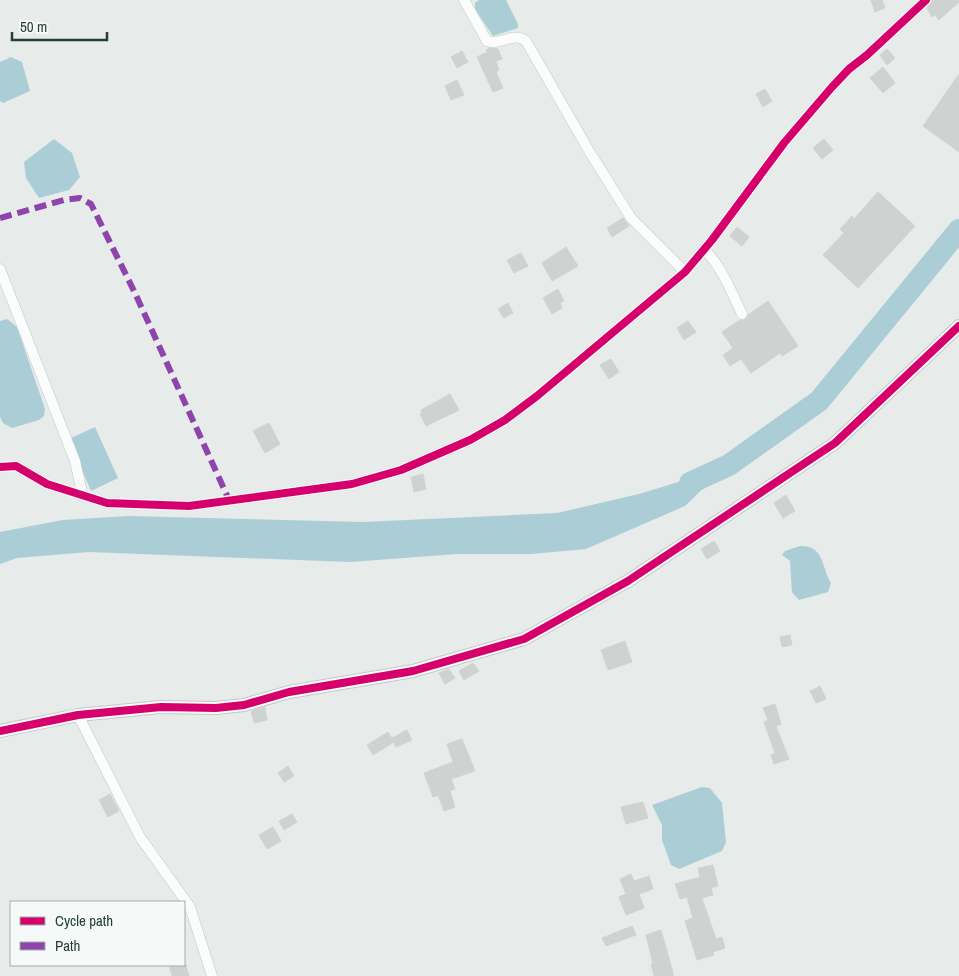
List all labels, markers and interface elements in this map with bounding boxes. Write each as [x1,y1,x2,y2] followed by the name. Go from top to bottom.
[12,10,108,42] scale bar
[20,16,47,37] text: 50 m
[10,901,185,966] legend
[55,910,113,931] text: Cycle path
[55,935,80,956] text: Path

